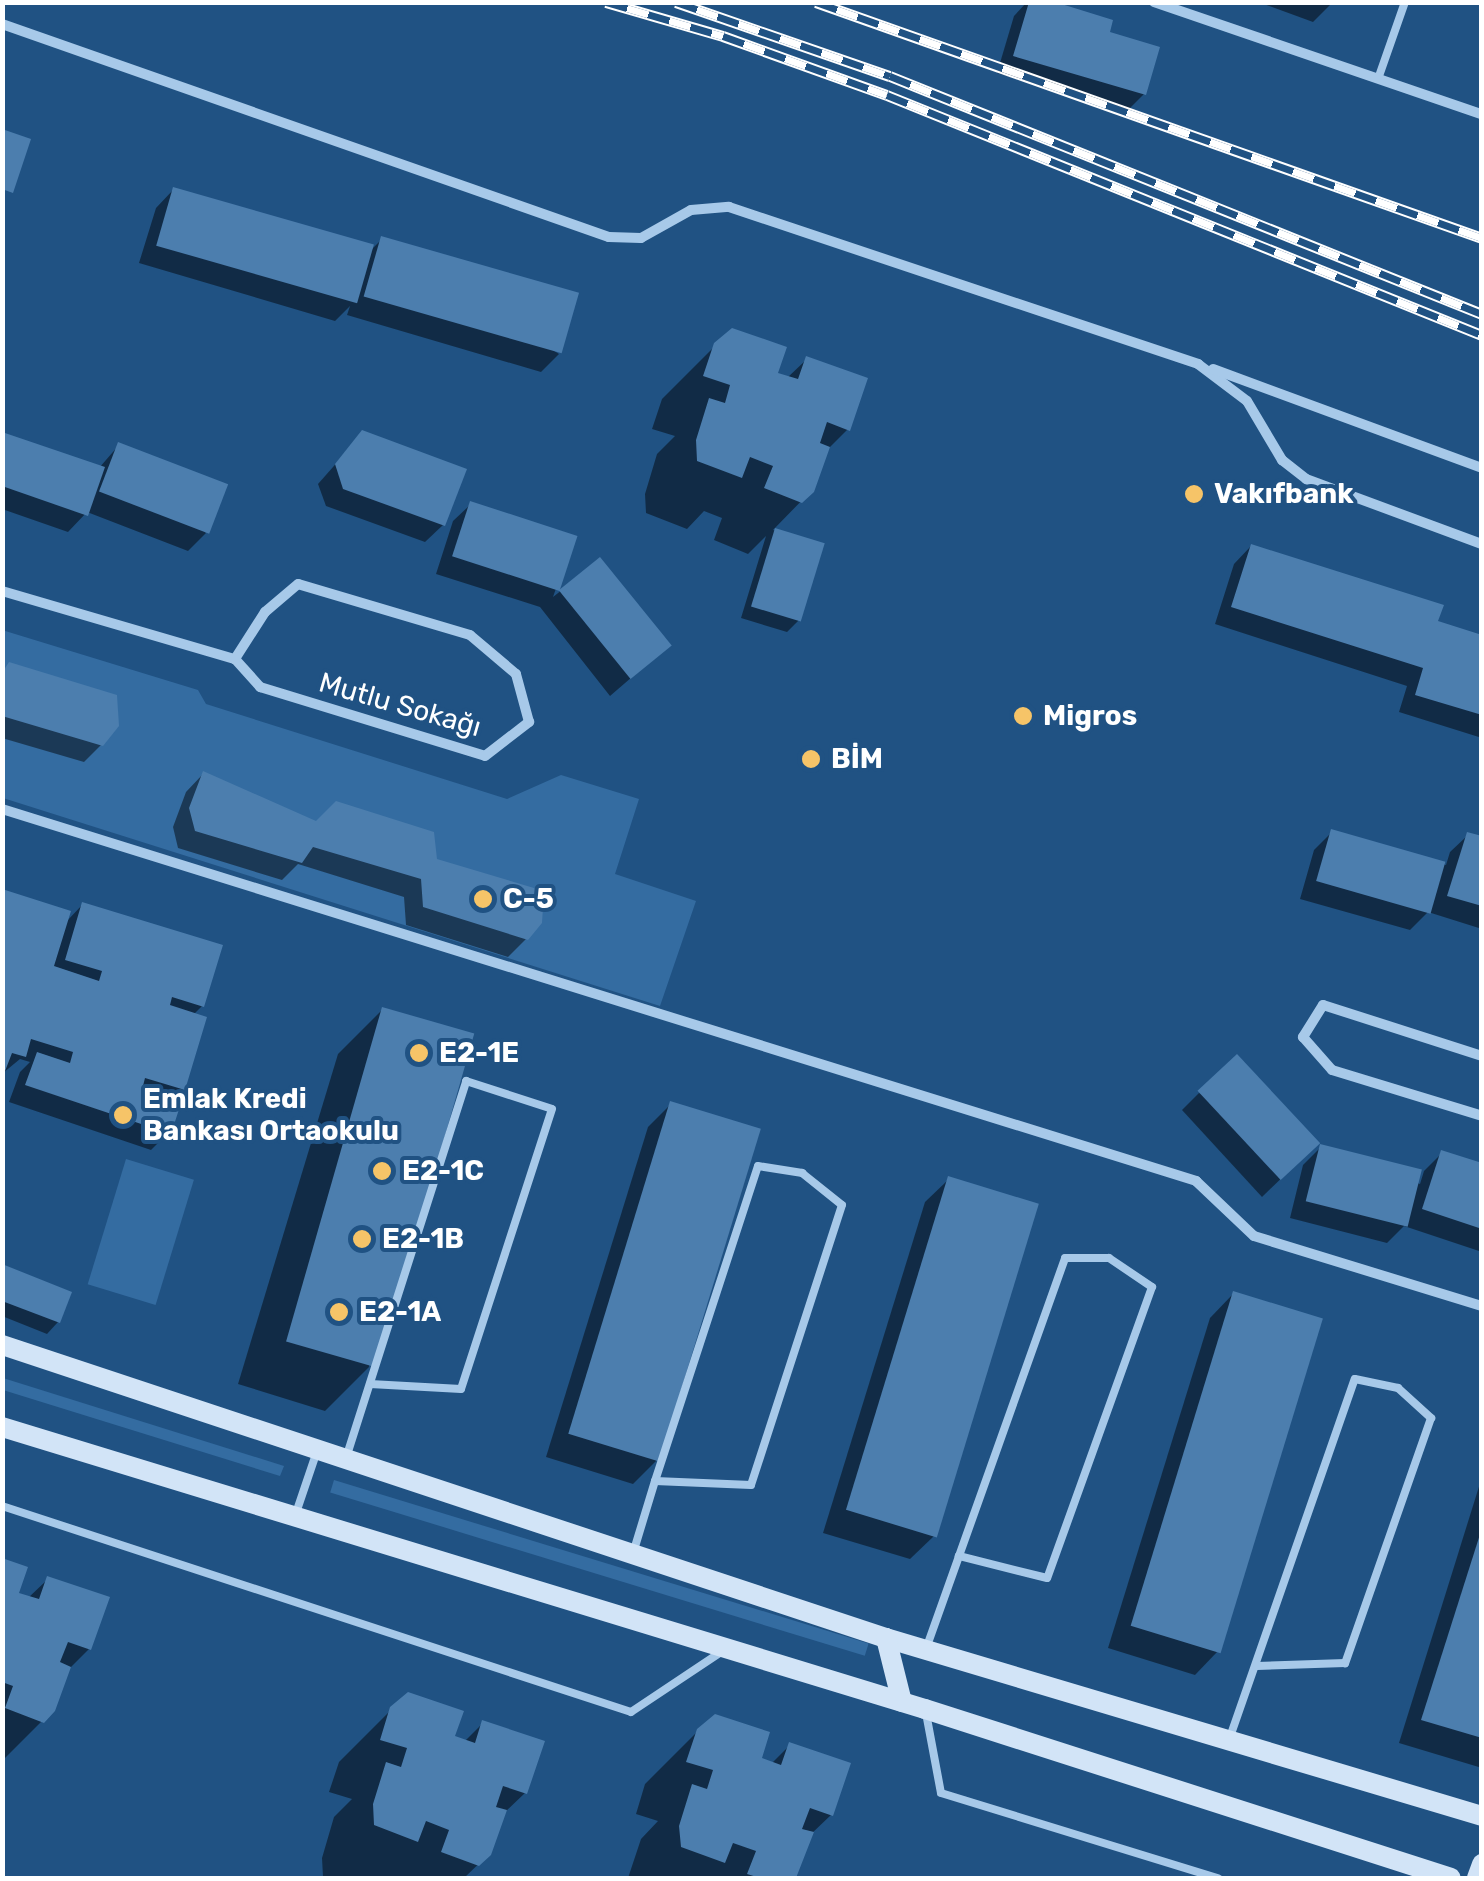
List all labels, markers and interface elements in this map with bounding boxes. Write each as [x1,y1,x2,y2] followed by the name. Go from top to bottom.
[1214,477,1354,511] place label: Vakıfbank
[1183,483,1205,505] marker: Vakıfbank
[315,666,485,744] street label: Mutlu Sokağı
[1043,699,1137,733] place label: Migros
[1012,705,1034,727] marker: Migros
[831,742,883,776] place label: BİM
[800,748,822,770] marker: BİM
[503,882,554,916] place label: C-5
[472,888,494,910] marker: C-5
[439,1036,519,1070] place label: E2-1E
[408,1042,430,1064] marker: E2-1E
[143,1082,399,1148] place label: Emlak Kredi Bankası Ortaokulu
[112,1104,134,1126] marker: Emlak Kredi Bankası Ortaokulu
[402,1154,484,1188] place label: E2-1C
[371,1160,393,1182] marker: E2-1C
[382,1222,464,1256] place label: E2-1B
[351,1228,373,1250] marker: E2-1B
[359,1295,441,1329] place label: E2-1A
[328,1301,350,1323] marker: E2-1A

